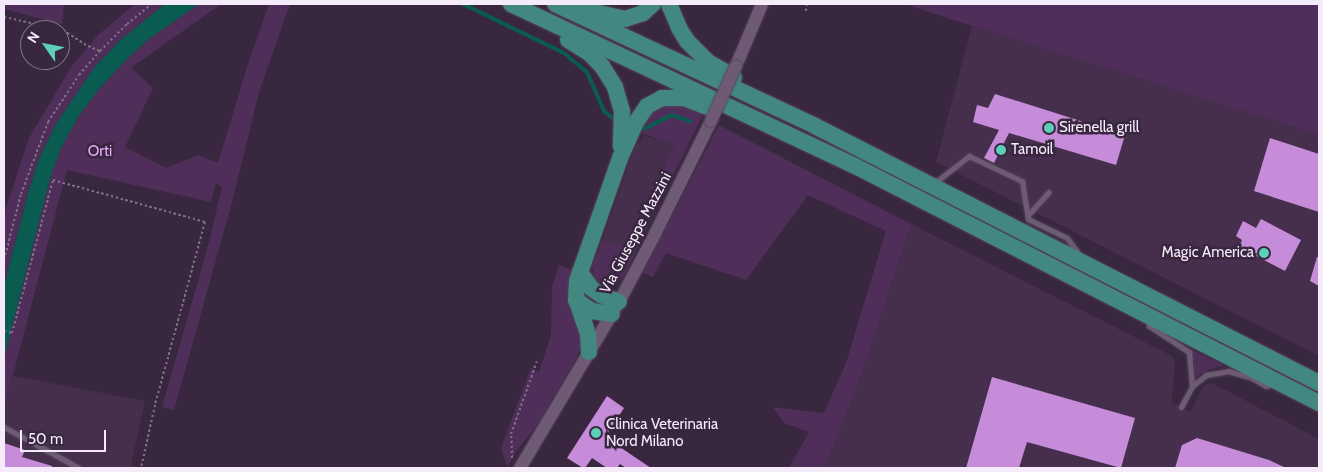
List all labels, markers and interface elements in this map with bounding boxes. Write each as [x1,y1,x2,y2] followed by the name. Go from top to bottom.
[20,20,70,70] north arrow
[23,28,44,46] text: N
[1059,119,1139,137] place label: Sirenella grill
[1043,122,1055,134] marker: Sirenella grill
[1011,141,1053,159] place label: Tamoil
[88,143,112,161] park label: Orti
[995,144,1007,156] marker: Tamoil
[597,169,675,297] street label: Via Giuseppe Mazzini
[1162,244,1254,262] place label: Magic America
[1258,247,1270,259] marker: Magic America
[606,415,718,450] place label: Clinica Veterinaria Nord Milano
[22,420,109,452] scale bar
[590,427,602,439] marker: Clinica Veterinaria Nord Milano
[28,430,63,448] text: 50 m

